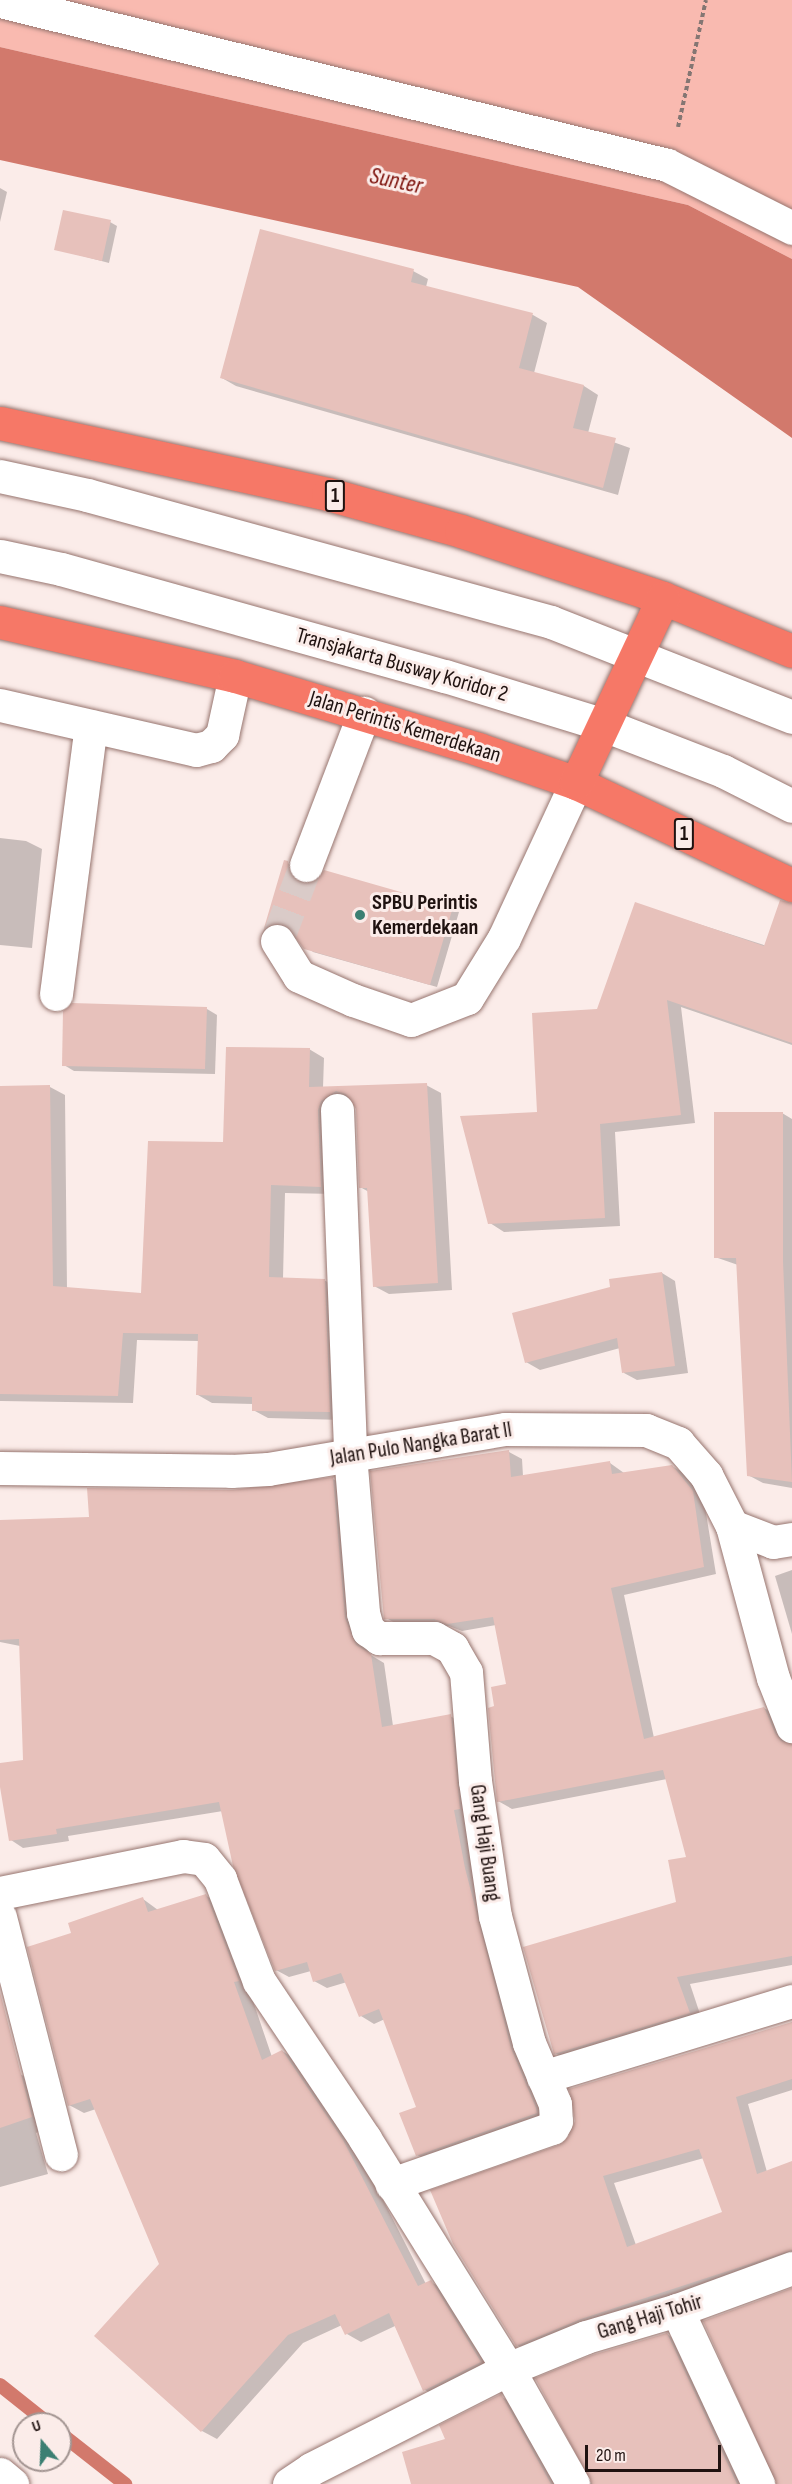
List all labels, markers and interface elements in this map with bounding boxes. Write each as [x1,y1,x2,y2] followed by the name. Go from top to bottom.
[367,161,425,201] water label: Sunter
[324,478,346,514] road number: 1
[293,622,511,708] street label: Transjakarta Busway Koridor 2
[306,685,504,769] street label: Jalan Perintis Kemerdekaan
[674,816,694,852] road number: 1
[372,889,478,940] place label: SPBU Perintis Kemerdekaan
[353,908,367,922] marker: SPBU Perintis Kemerdekaan
[328,1417,514,1471] street label: Jalan Pulo Nangka Barat II
[464,1783,506,1903] street label: Gang Haji Buang
[594,2288,706,2346] street label: Gang Haji Tohir
[12,2412,72,2472] north arrow
[30,2416,44,2437] text: U
[588,2433,724,2471] scale bar
[596,2445,626,2466] text: 20 m

